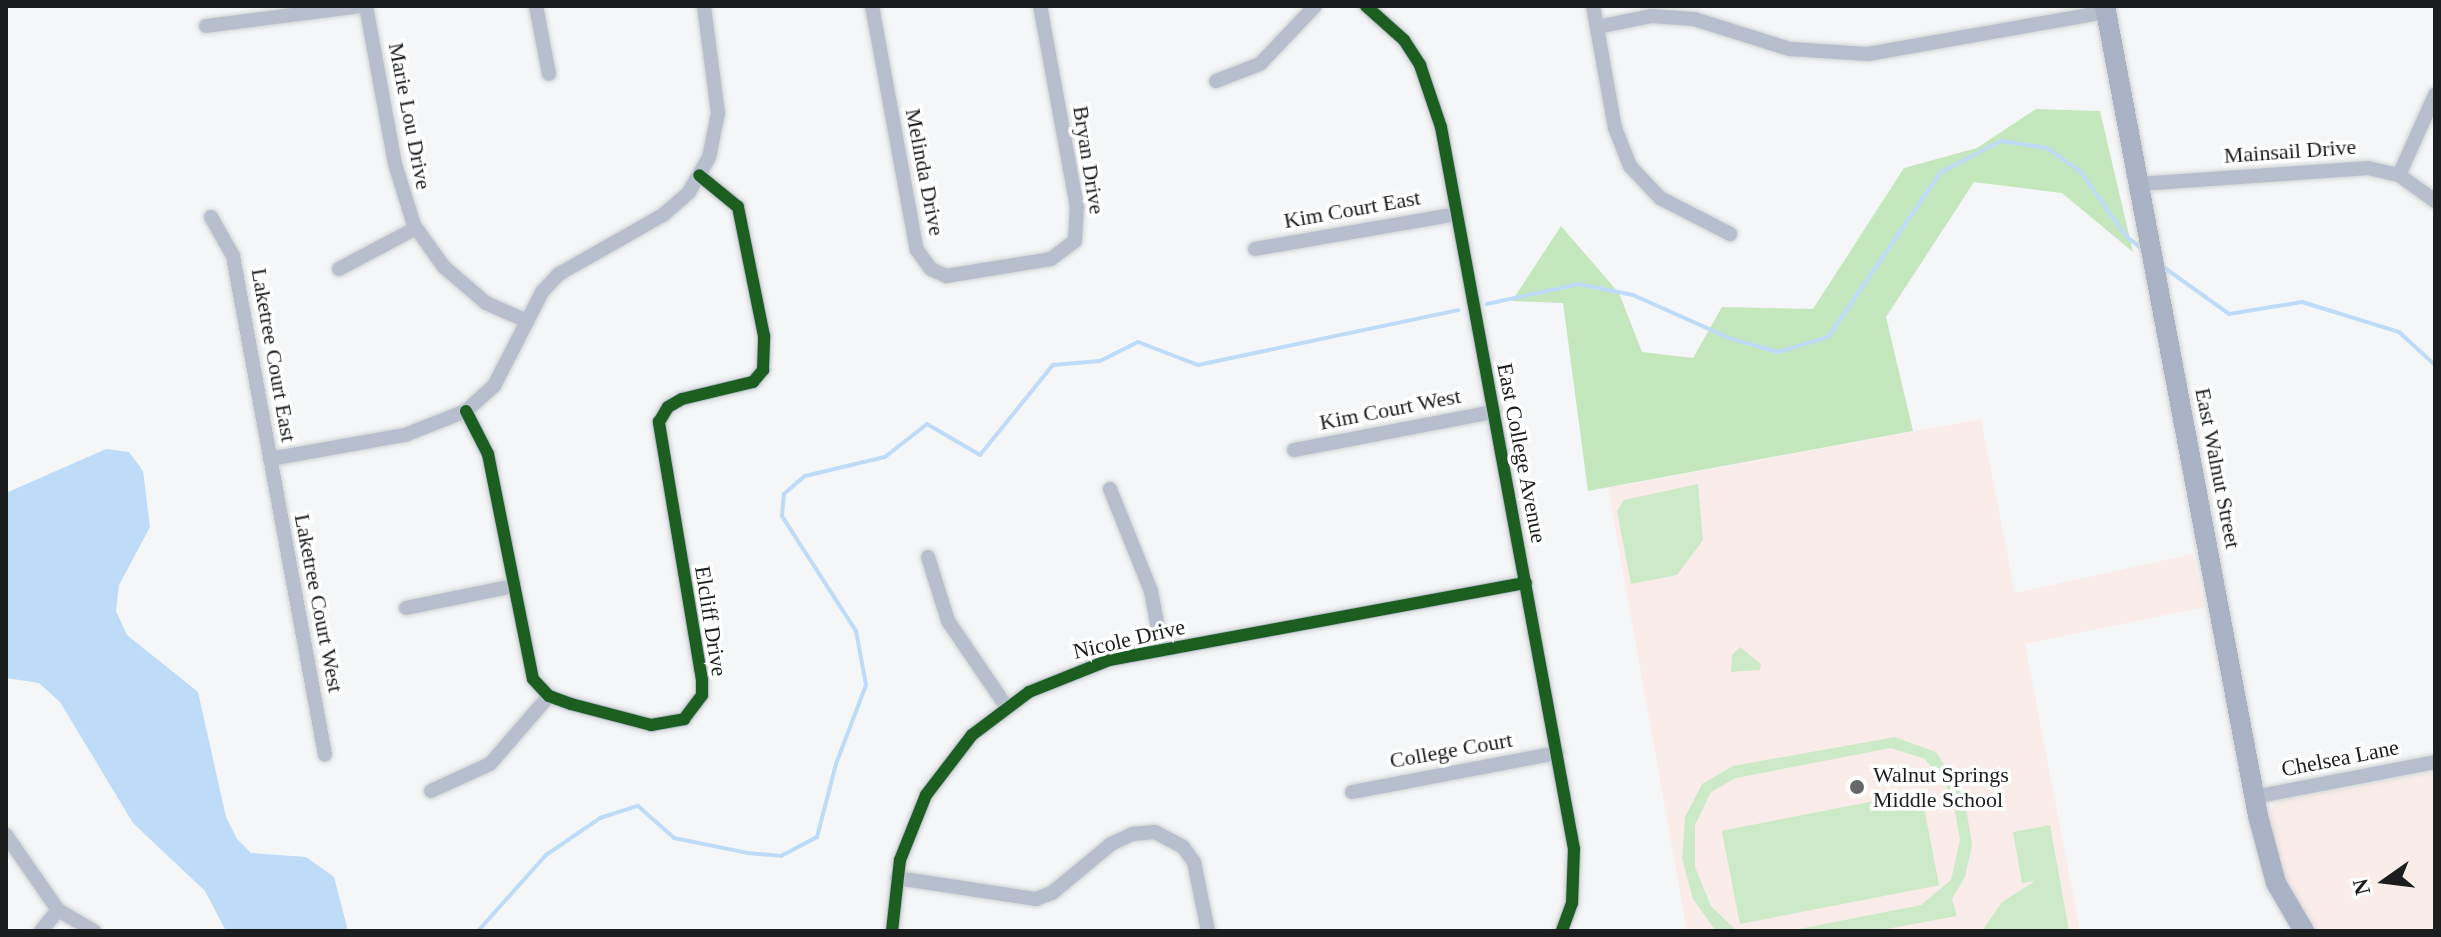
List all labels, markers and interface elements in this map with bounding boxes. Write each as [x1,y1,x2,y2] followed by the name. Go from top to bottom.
[383,40,437,192] street label: Marie Lou Drive
[1067,104,1111,216] street label: Bryan Drive
[900,106,950,238] street label: Melinda Drive
[2223,133,2357,169] street label: Mainsail Drive
[1282,184,1422,234] street label: Kim Court East
[246,266,302,444] street label: Laketree Court East
[1491,360,1553,546] street label: East College Avenue
[1317,382,1463,436] street label: Kim Court West
[2189,385,2247,551] street label: East Walnut Street
[289,511,349,695] street label: Laketree Court West
[689,564,733,678] street label: Elcliff Drive
[1070,613,1188,665] street label: Nicole Drive
[1388,726,1514,774] street label: College Court
[2279,734,2401,782] street label: Chelsea Lane
[1873,761,2009,812] place label: Walnut Springs Middle School
[1848,778,1866,796] marker: Walnut Springs Middle School
[2345,841,2425,921] north arrow
[2347,876,2375,898] text: N

